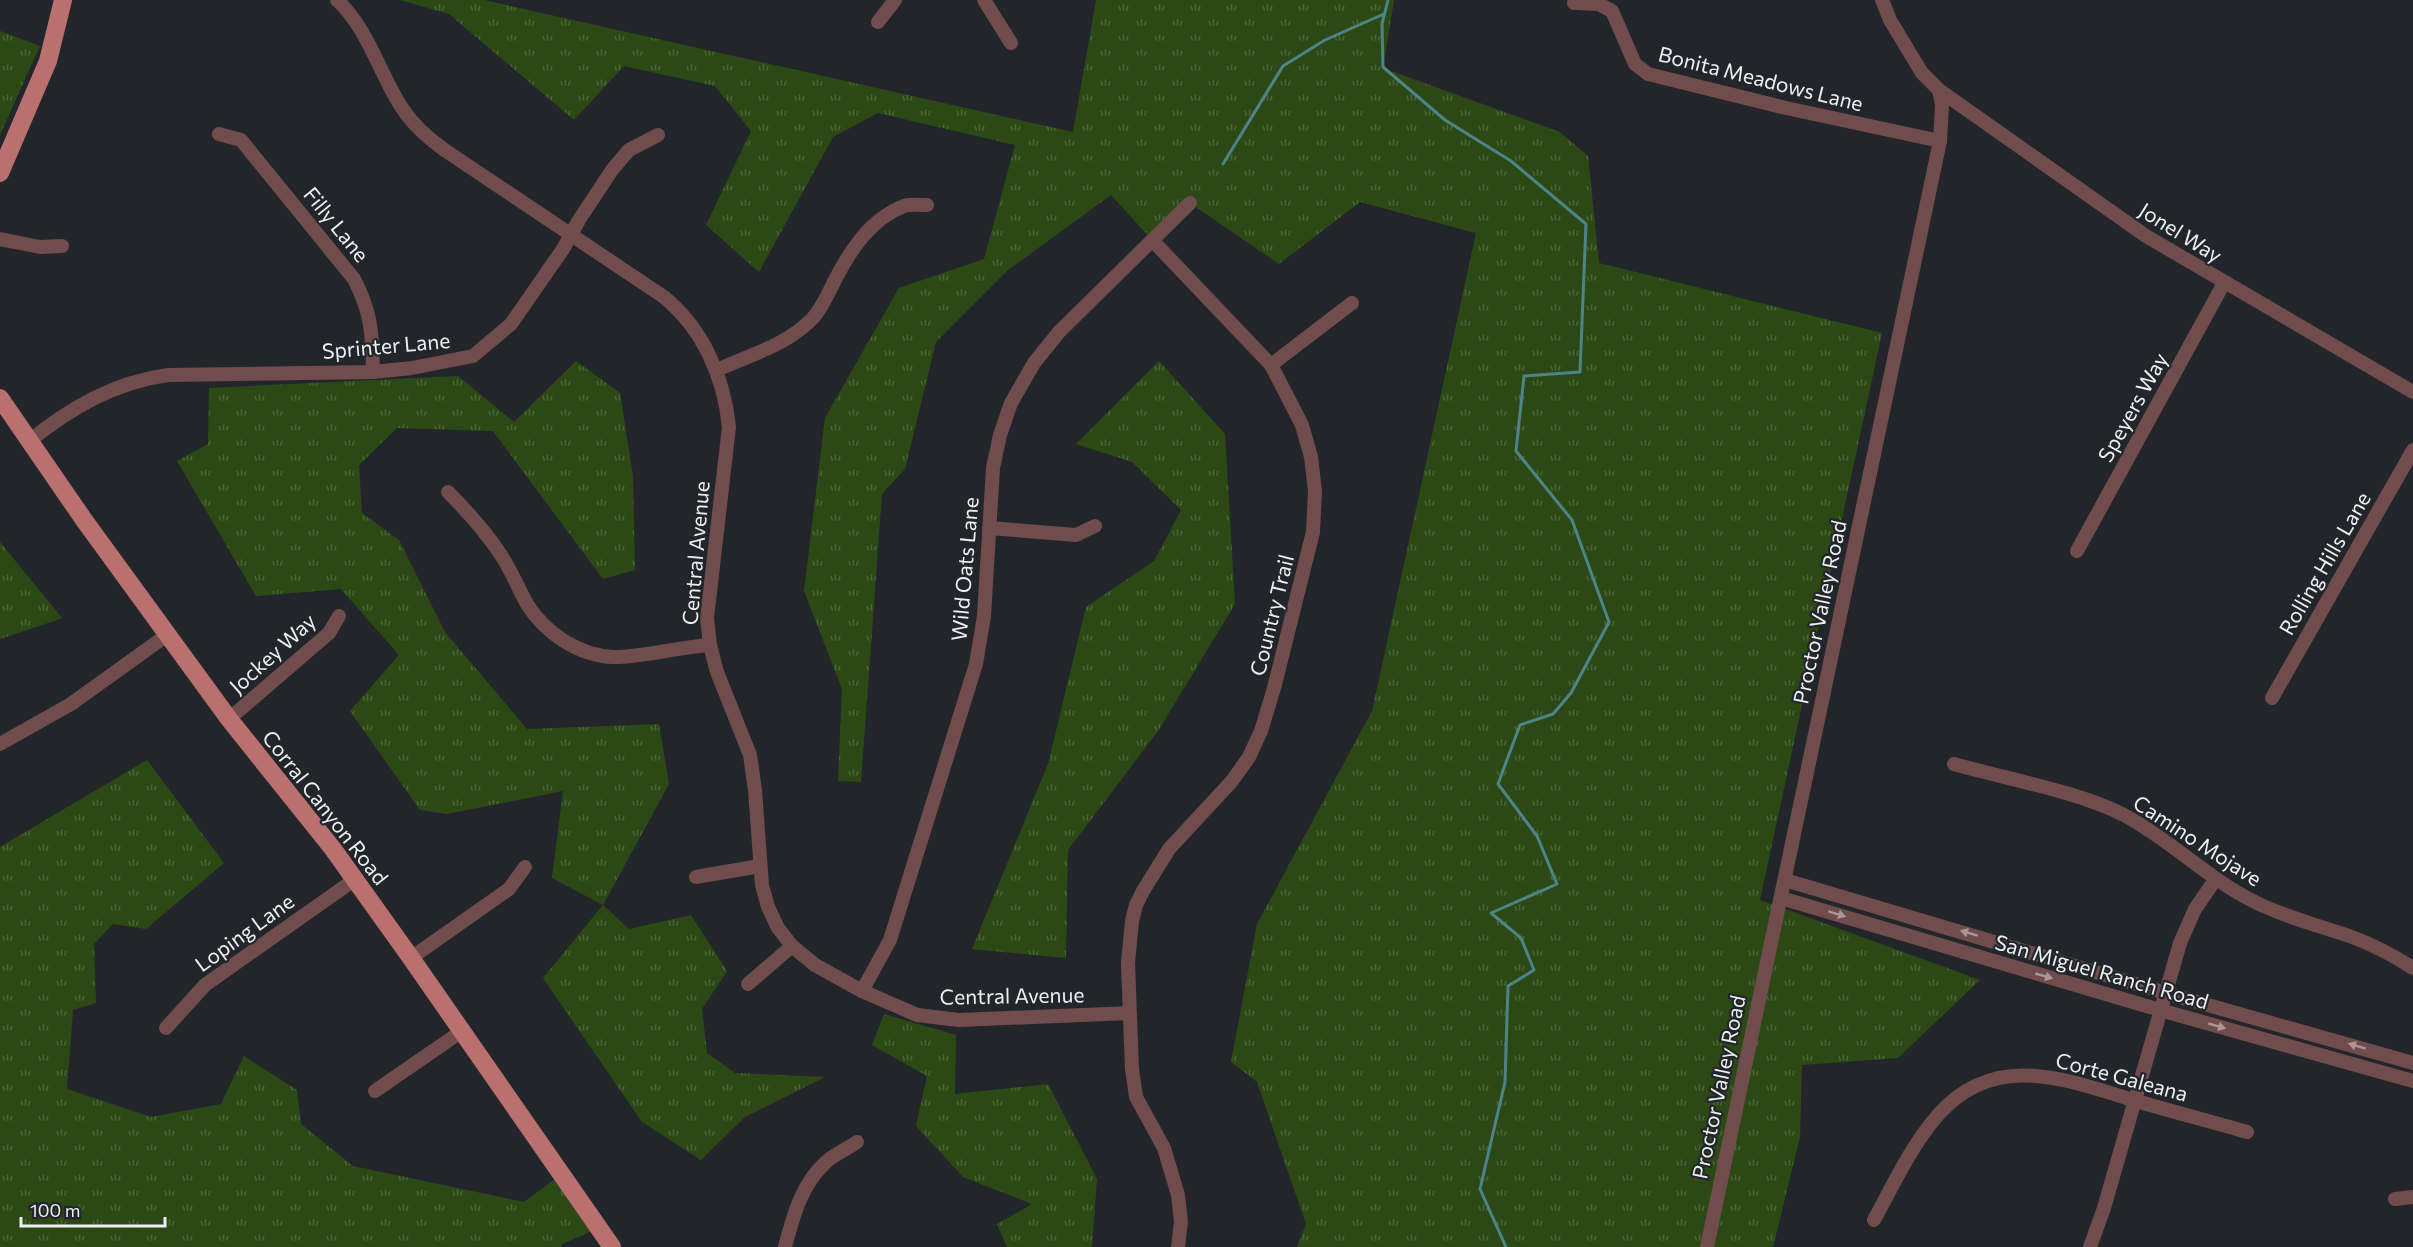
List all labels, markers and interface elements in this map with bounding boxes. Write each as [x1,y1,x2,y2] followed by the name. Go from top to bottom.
[1656,40,1866,116] street label: Bonita Meadows Lane
[299,182,375,266] street label: Filly Lane
[2135,197,2227,267] street label: Jonel Way
[321,327,451,363] street label: Sprinter Lane
[2092,348,2172,466] street label: Speyers Way
[676,480,714,626] street label: Central Avenue
[2273,487,2375,639] street label: Rolling Hills Lane
[945,496,983,642] street label: Wild Oats Lane
[1787,518,1851,706] street label: Proctor Valley Road
[1244,552,1298,678] street label: Country Trail
[224,608,320,698] street label: Jockey Way
[258,725,394,889] street label: Corral Canyon Road
[2129,789,2267,891] street label: Camino Mojave
[190,888,298,976] street label: Loping Lane
[1828,910,1846,919] one-way arrow
[1960,928,1978,937] one-way arrow
[1992,929,2212,1013] street label: San Miguel Ranch Road
[2035,972,2053,981] one-way arrow
[939,981,1085,1009] street label: Central Avenue
[1686,993,1750,1181] street label: Proctor Valley Road
[2208,1022,2226,1031] one-way arrow
[2348,1041,2366,1050] one-way arrow
[2053,1046,2191,1106] street label: Corte Galeana
[21,1190,165,1228] scale bar
[30,1199,80,1221] text: 100 m

